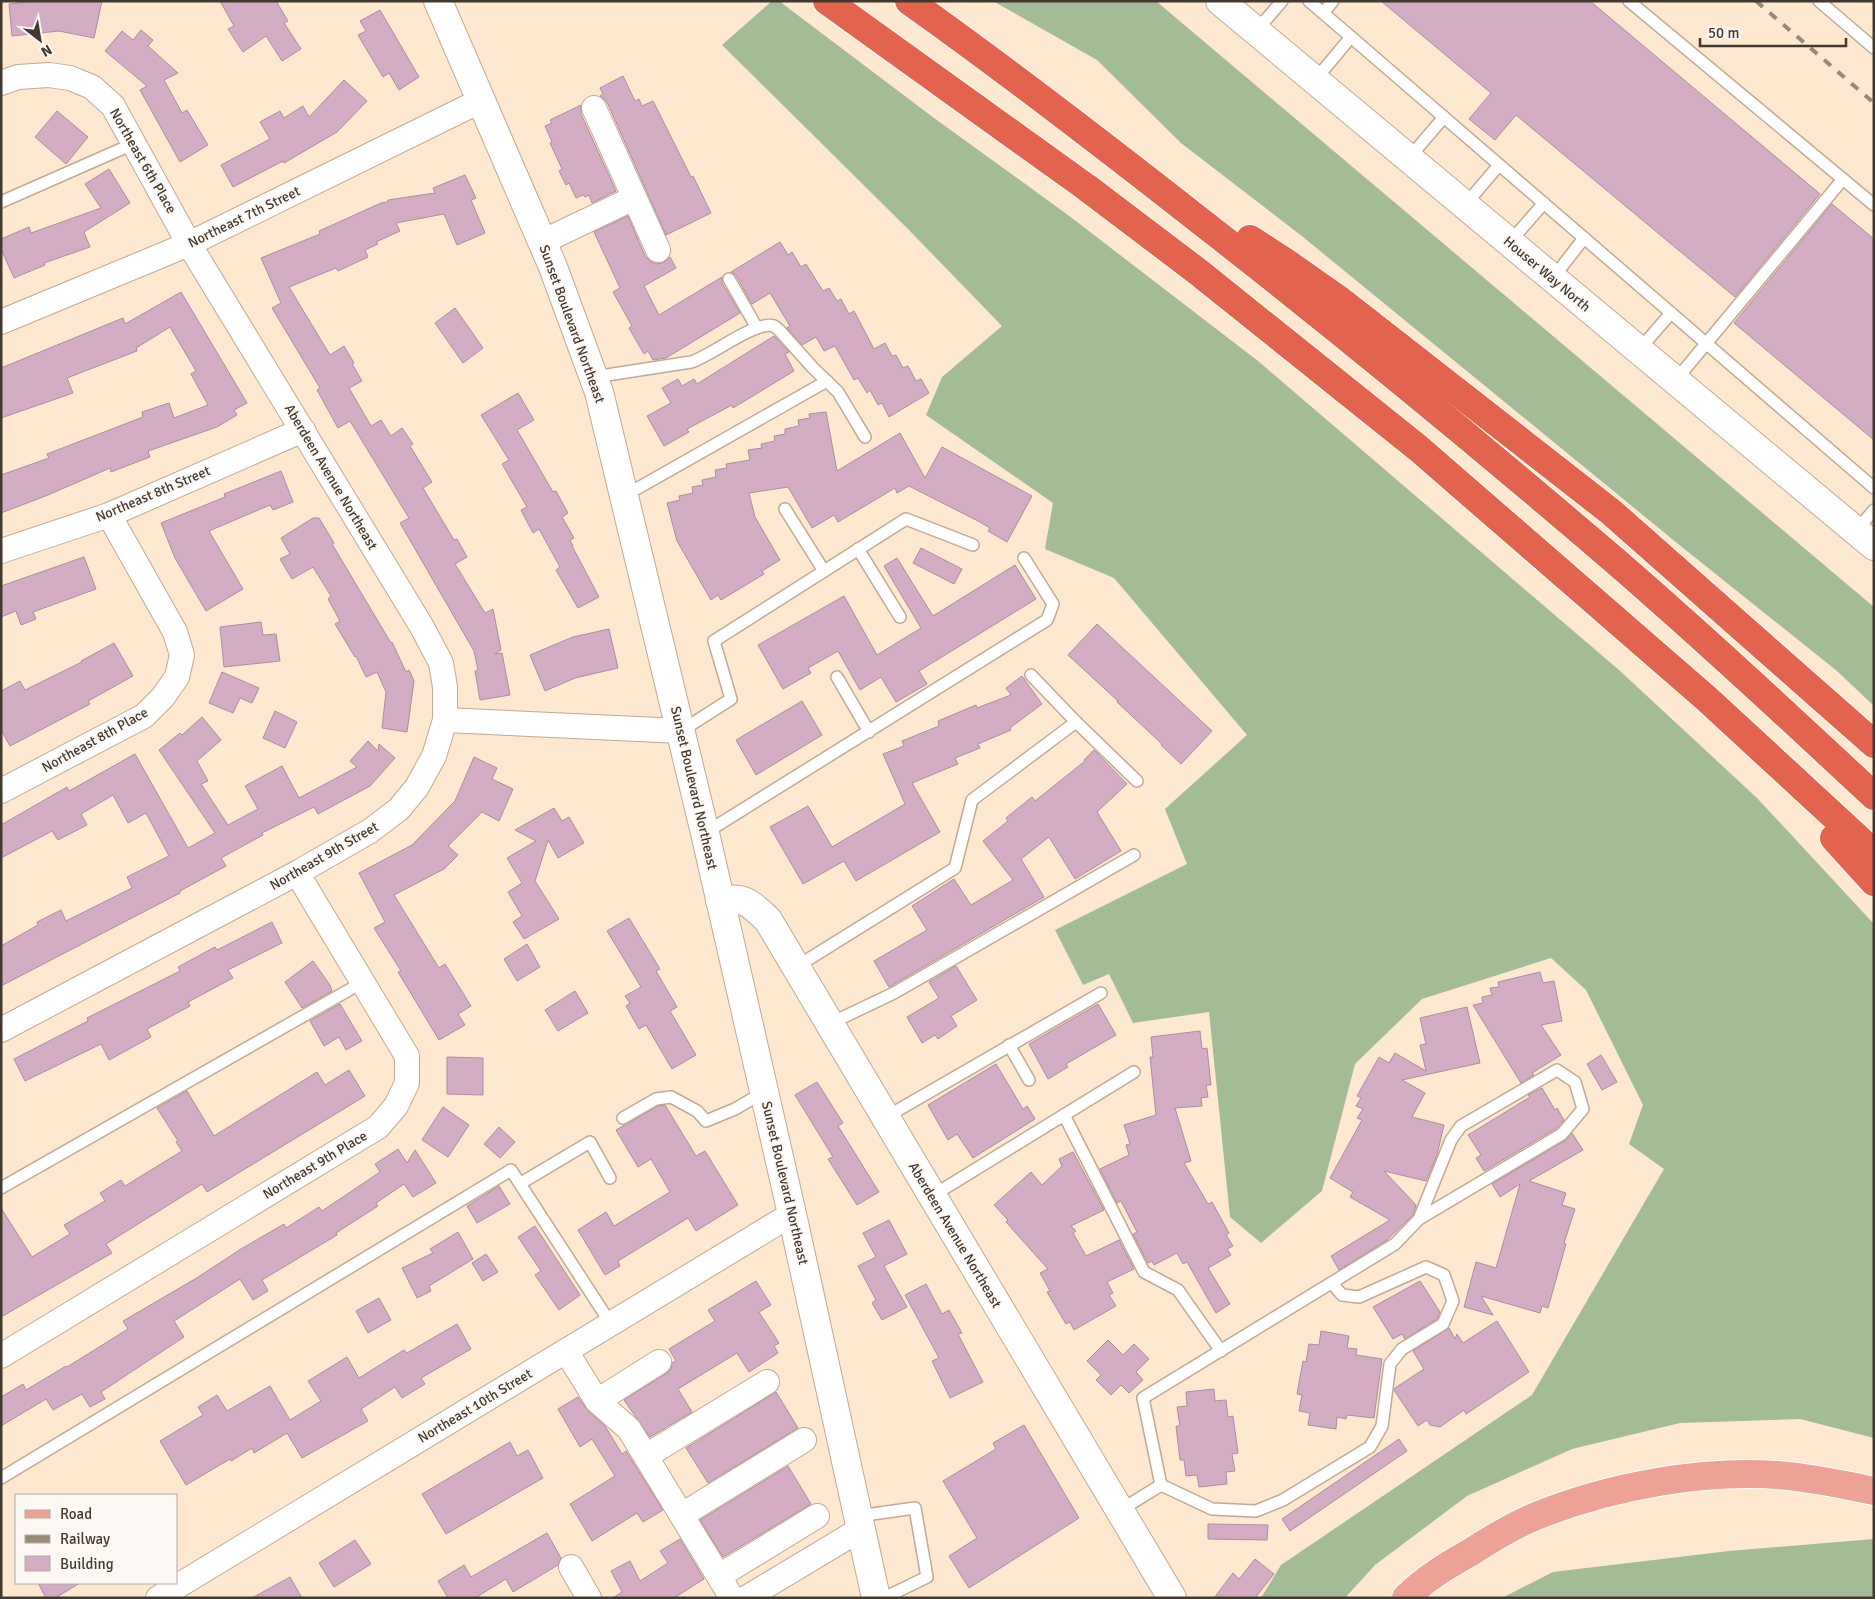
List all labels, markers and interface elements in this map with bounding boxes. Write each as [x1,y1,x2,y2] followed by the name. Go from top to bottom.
[15,15,65,65] north arrow
[1700,15,1846,47] scale bar
[1708,24,1739,42] text: 50 m
[38,41,55,61] text: N
[106,105,180,217] street label: Northeast 6th Place
[185,182,303,252] street label: Northeast 7th Street
[1500,233,1594,315] street label: Houser Way North
[535,243,609,406] street label: Sunset Boulevard Northeast
[281,401,381,553] street label: Aberdeen Avenue Northeast
[93,462,213,526] street label: Northeast 8th Street
[39,704,151,776] street label: Northeast 8th Place
[667,705,721,871] street label: Sunset Boulevard Northeast
[267,818,381,894] street label: Northeast 9th Street
[758,1100,812,1266] street label: Sunset Boulevard Northeast
[260,1127,370,1203] street label: Northeast 9th Place
[905,1159,1005,1311] street label: Aberdeen Avenue Northeast
[415,1365,535,1447] street label: Northeast 10th Street
[15,1494,178,1584] legend
[60,1505,92,1523] text: Road
[60,1530,110,1548] text: Railway
[60,1555,114,1573] text: Building

